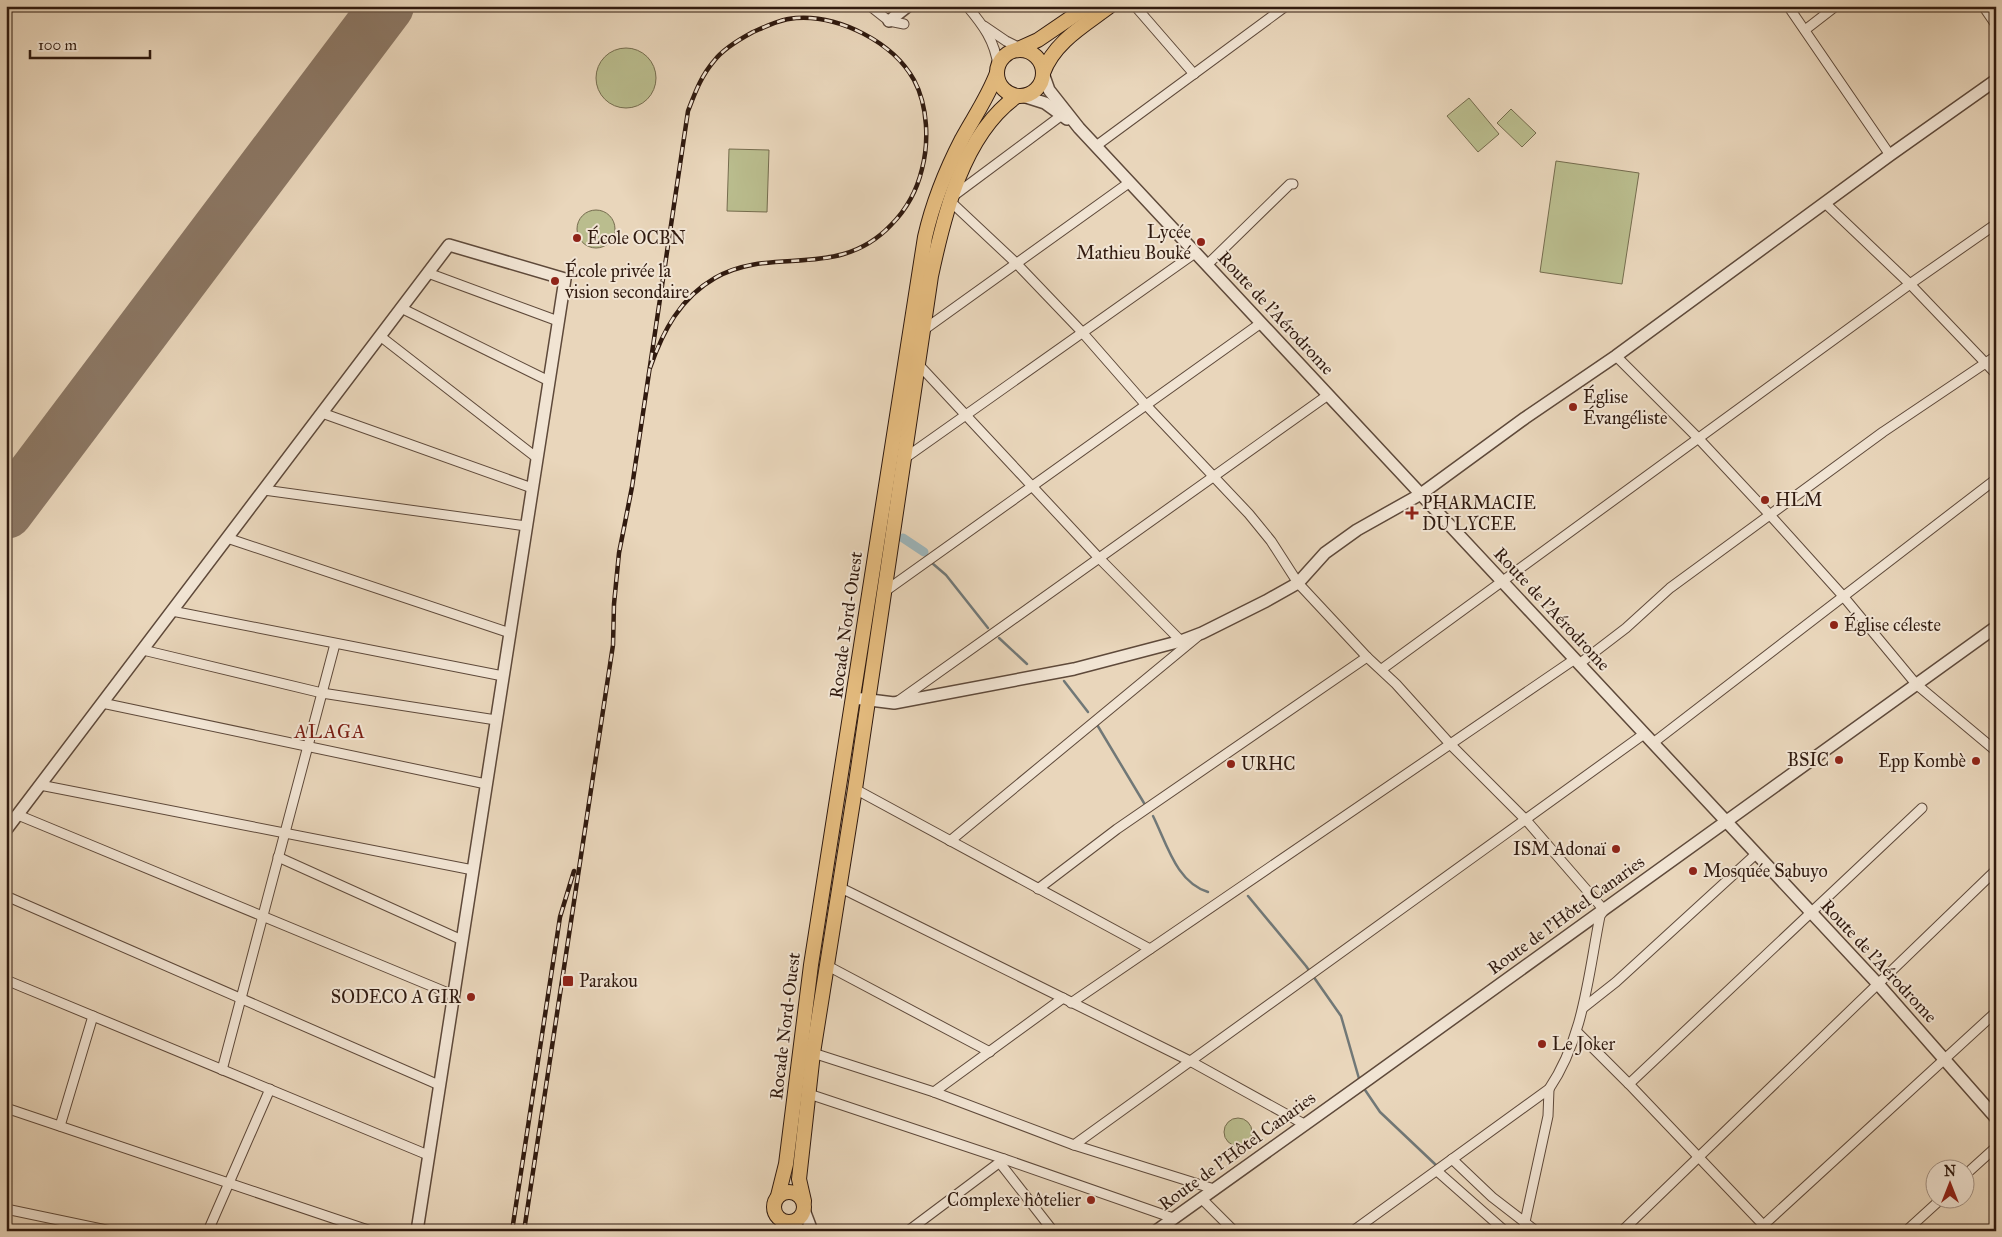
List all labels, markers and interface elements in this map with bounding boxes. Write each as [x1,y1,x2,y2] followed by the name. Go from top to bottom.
[30,28,150,60] scale bar
[38,36,78,54] text: 100 m
[1076,221,1191,264] place label: Lycée Mathieu Bouké
[587,225,686,249] place label: École OCBN
[571,232,583,244] marker: École OCBN
[1195,236,1207,248] marker: Lycée Mathieu Bouké
[1213,247,1339,379] street label: Route de l'Aérodrome
[564,258,689,303] place label: École privée la vision secondaire
[549,275,561,287] marker: École privée la vision secondaire
[1583,384,1668,430] place label: Église Évangéliste
[1567,401,1579,413] marker: Église Évangéliste
[1775,489,1822,511] place label: HLM
[1422,492,1536,535] place label: PHARMACIE DU LYCEE
[1759,494,1771,506] marker: HLM
[1406,507,1418,519] marker: PHARMACIE DU LYCEE
[1489,543,1615,675] street label: Route de l'Aérodrome
[825,549,867,700] street label: Rocade Nord-Ouest
[1844,612,1941,637] place label: Église céleste
[1828,619,1840,631] marker: Église céleste
[293,720,366,743] district label: ALAGA
[1787,749,1829,771] place label: BSIC
[1878,750,1966,772] place label: Epp Kombè
[1241,753,1296,775] place label: URHC
[1833,754,1845,766] marker: BSIC
[1970,755,1982,767] marker: Epp Kombè
[1225,758,1237,770] marker: URHC
[1513,838,1607,860] place label: ISM Adonaï
[1610,843,1622,855] marker: ISM Adonaï
[1483,851,1649,979] street label: Route de l'Hôtel Canaries
[1703,860,1828,883] place label: Mosquée Sabuyo
[1687,865,1699,877] marker: Mosquée Sabuyo
[1816,895,1942,1027] street label: Route de l'Aérodrome
[765,950,805,1101] street label: Rocade Nord-Ouest
[579,970,638,992] place label: Parakou
[561,974,575,988] marker: Parakou
[331,986,462,1008] place label: SODECO A GIR
[465,991,477,1003] marker: SODECO A GIR
[1552,1033,1615,1056] place label: Le Joker
[1536,1038,1548,1050] marker: Le Joker
[1154,1087,1320,1215] street label: Route de l'Hôtel Canaries
[1924,1160,1974,1210] north arrow
[1944,1163,1956,1180] text: N
[947,1189,1081,1211] place label: Complexe hôtelier
[1085,1194,1097,1206] marker: Complexe hôtelier

